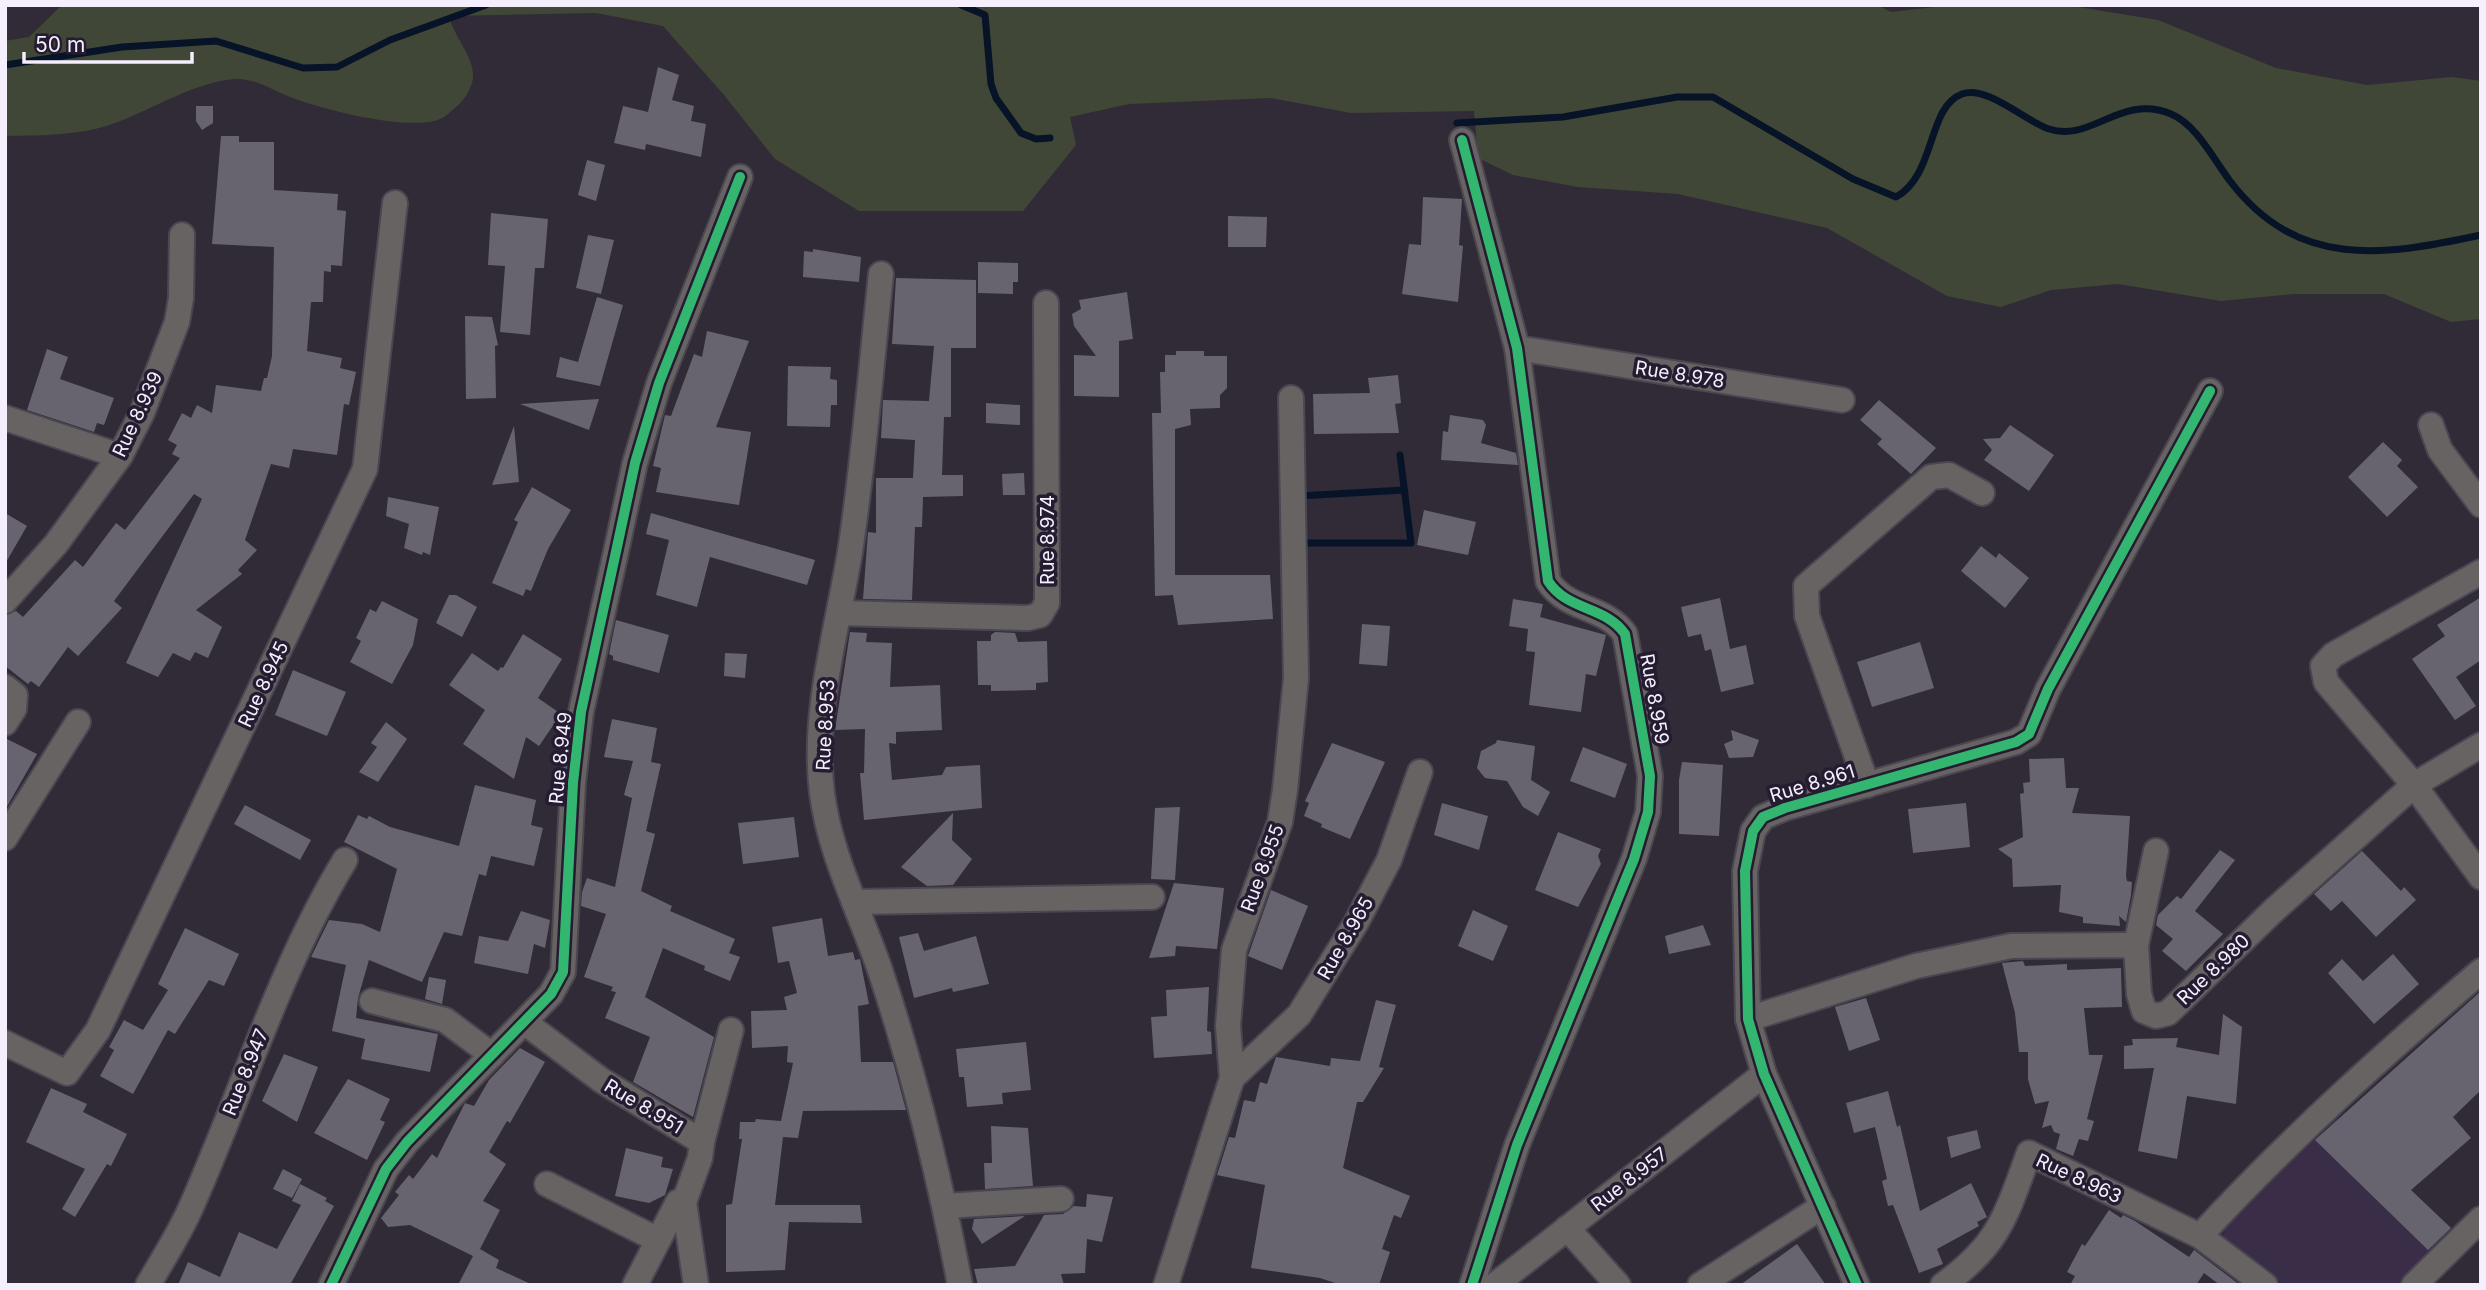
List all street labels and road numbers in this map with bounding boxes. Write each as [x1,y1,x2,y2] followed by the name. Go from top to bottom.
[1634,356,1726,393] street label: Rue 8.978
[108,368,167,461] street label: Rue 8.939
[1036,495,1059,585] street label: Rue 8.974
[234,638,293,731] street label: Rue 8.945
[1635,652,1674,746] street label: Rue 8.959
[812,679,839,771] street label: Rue 8.953
[544,711,577,805] street label: Rue 8.949
[1767,760,1858,807] street label: Rue 8.961
[1236,821,1289,915] street label: Rue 8.955
[1313,893,1378,984] street label: Rue 8.965
[2172,929,2254,1010] street label: Rue 8.980
[218,1026,273,1119] street label: Rue 8.947
[600,1074,687,1139] street label: Rue 8.951
[1587,1142,1672,1216] street label: Rue 8.957
[2032,1149,2125,1208] street label: Rue 8.963

